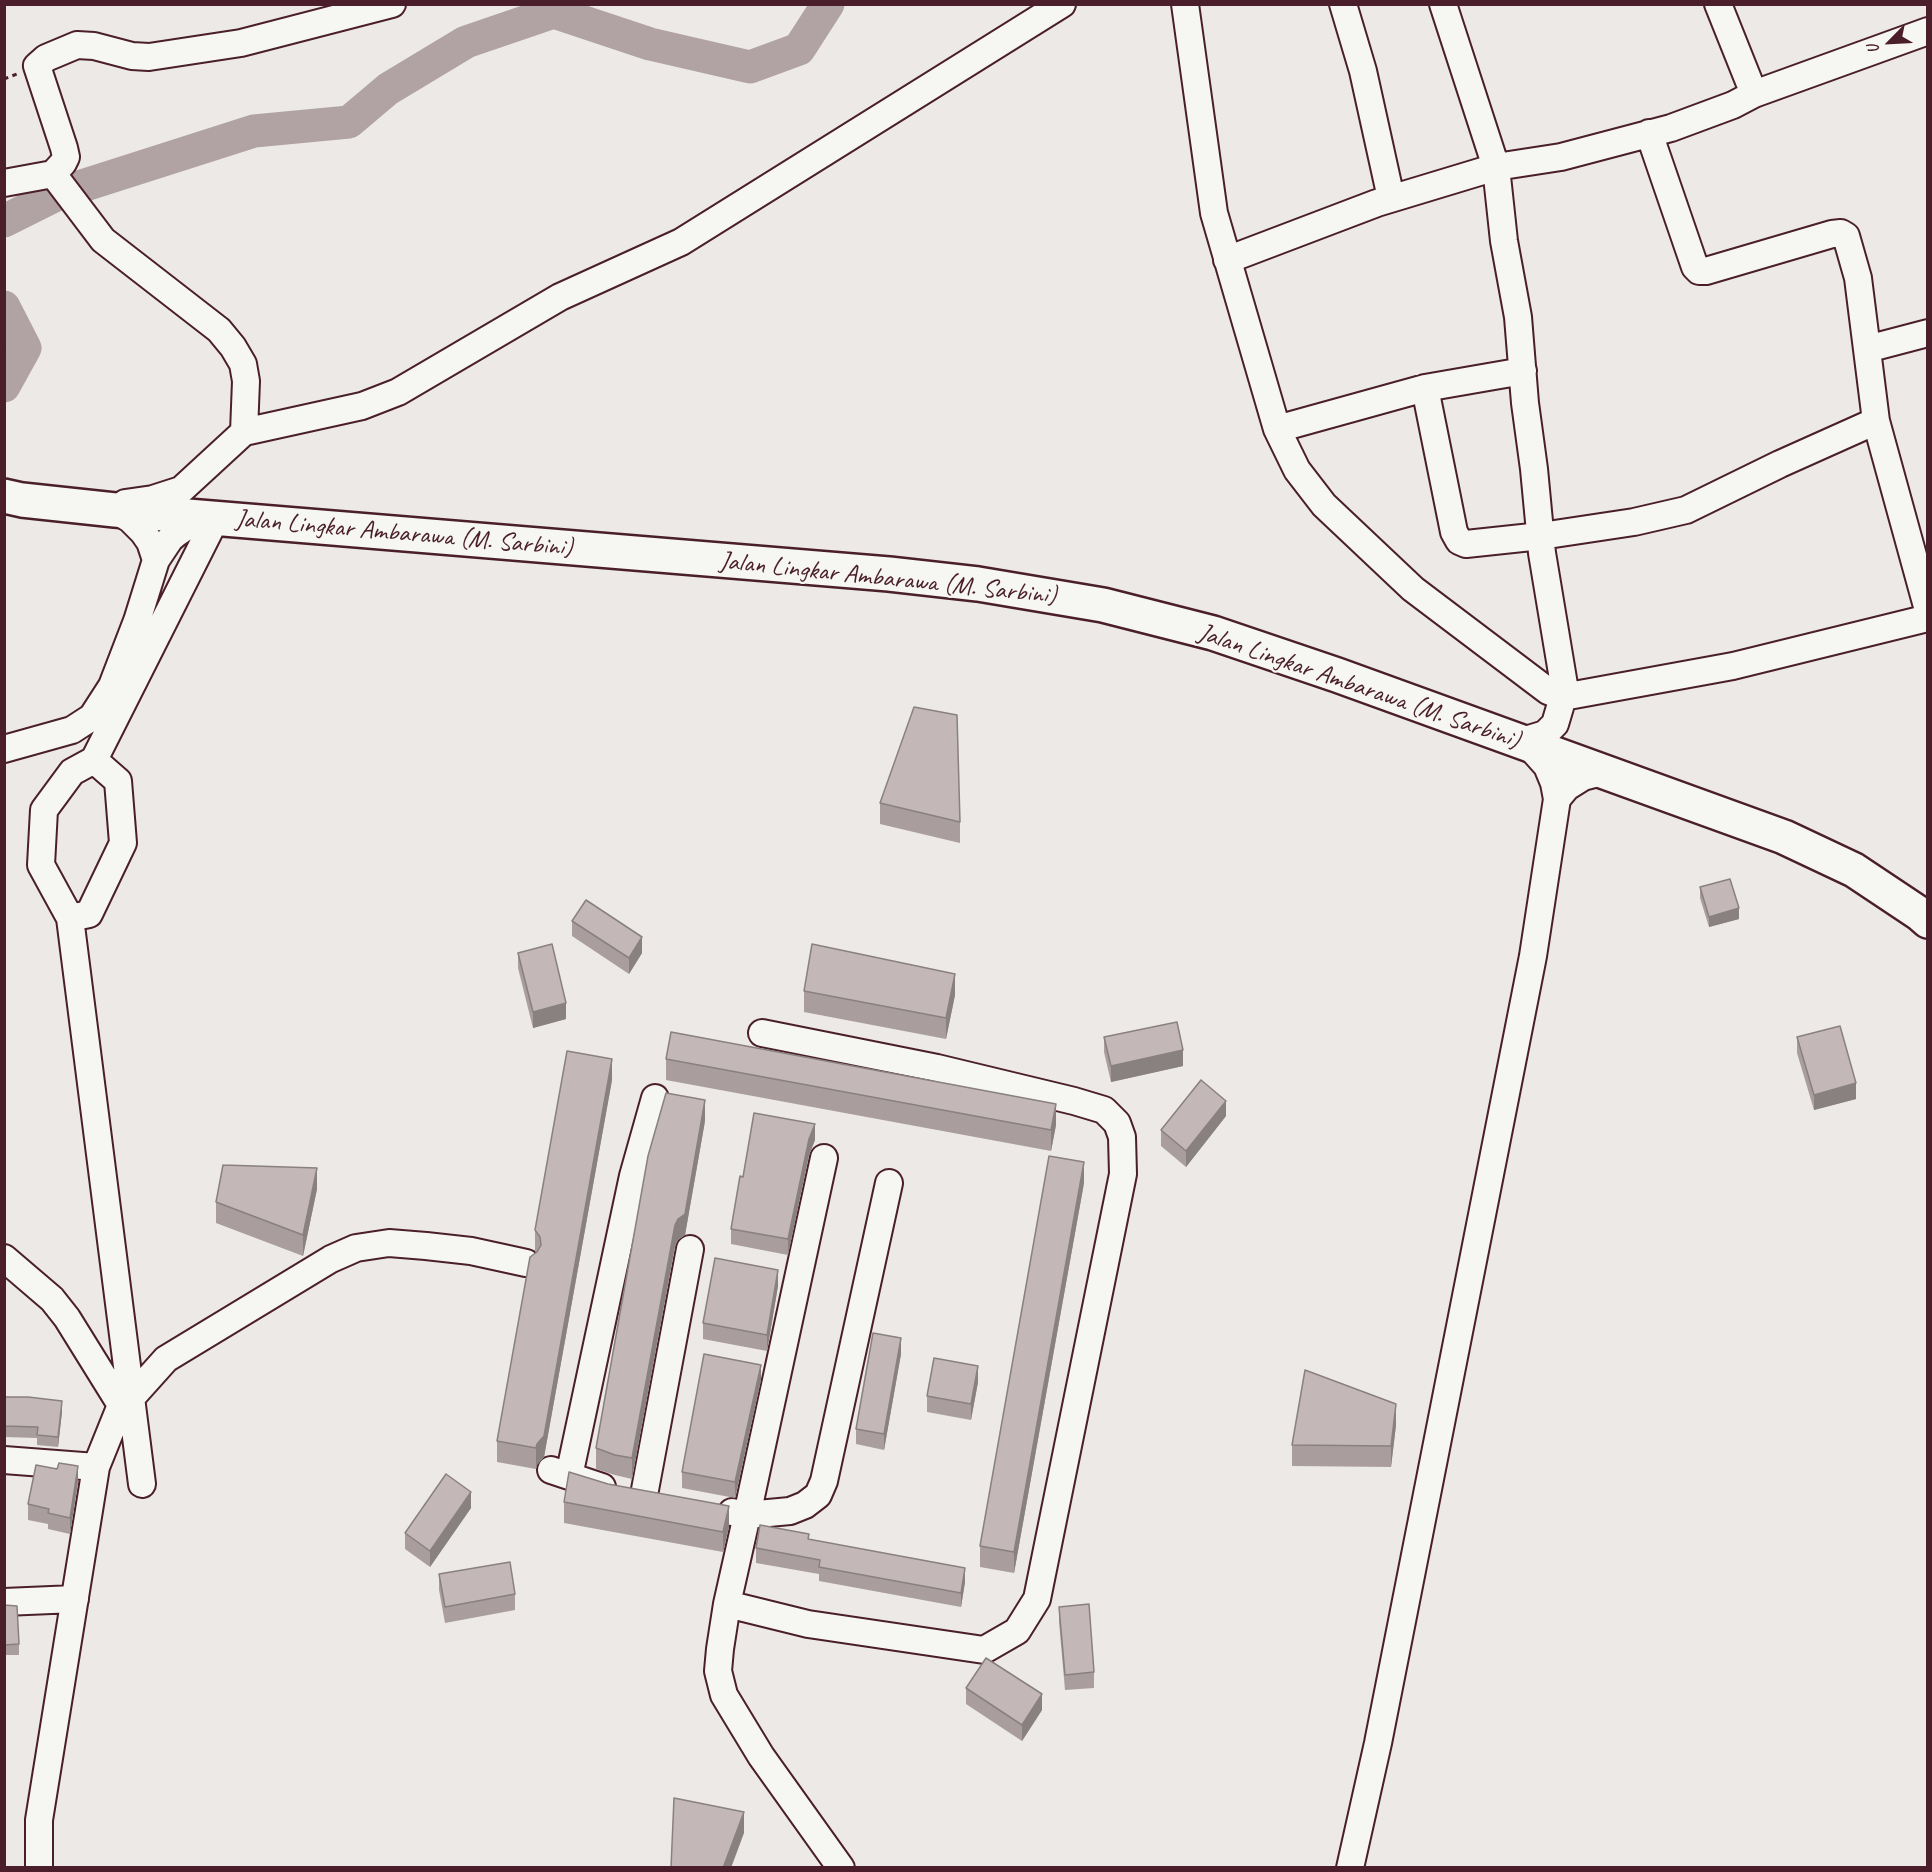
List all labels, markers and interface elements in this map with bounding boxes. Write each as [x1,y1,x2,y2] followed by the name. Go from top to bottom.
[1860,12,1920,72] north arrow
[1863,42,1884,57] text: U
[234,504,574,564] street label: Jalan Lingkar Ambarawa (M. Sarbini)
[718,546,1058,612] street label: Jalan Lingkar Ambarawa (M. Sarbini)
[1194,617,1524,757] street label: Jalan Lingkar Ambarawa (M. Sarbini)

